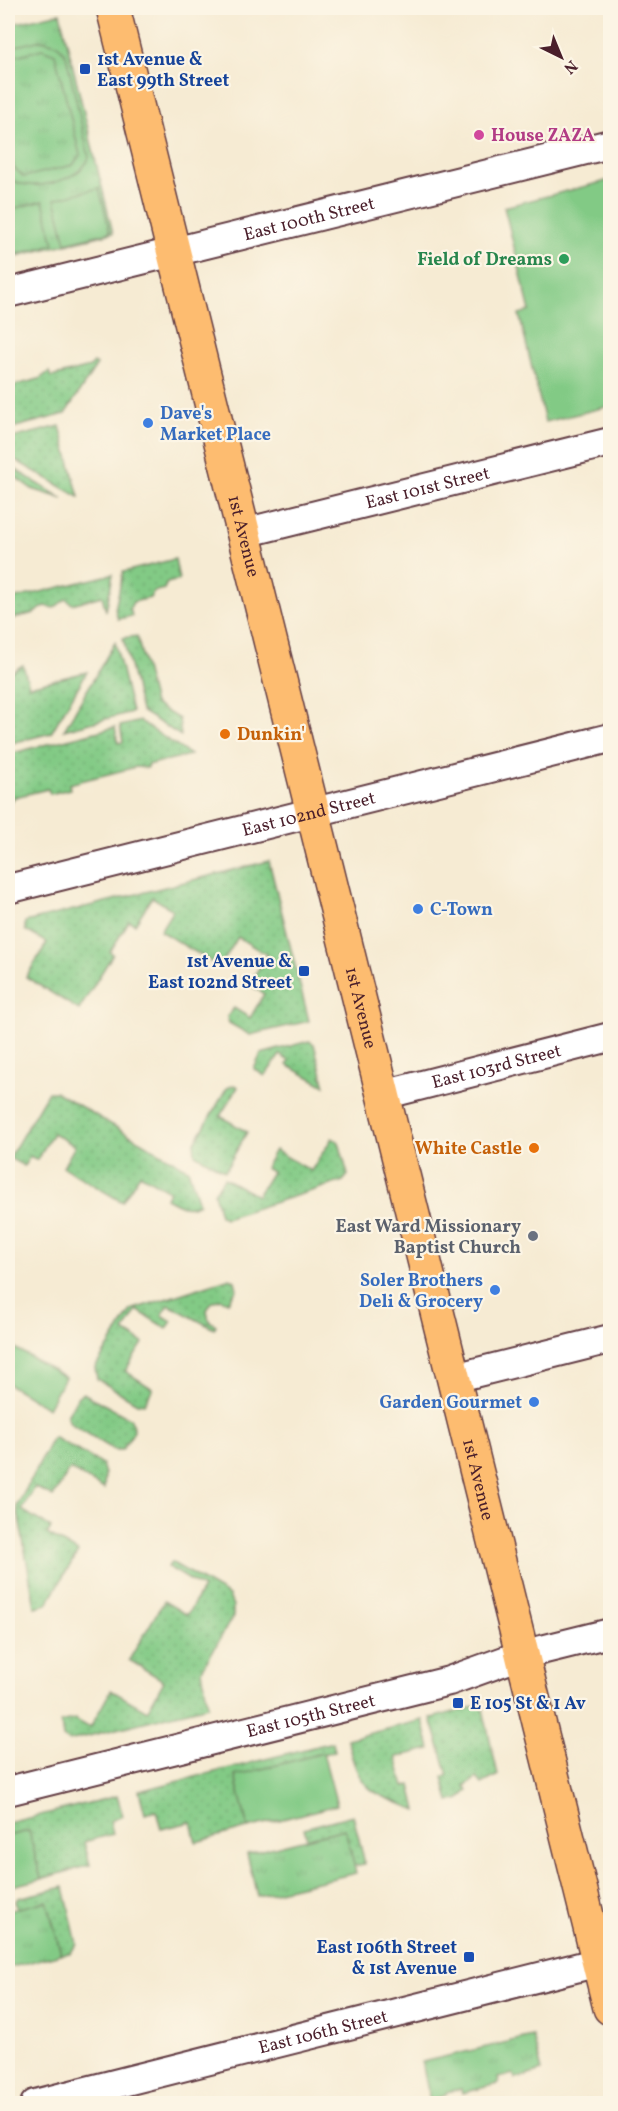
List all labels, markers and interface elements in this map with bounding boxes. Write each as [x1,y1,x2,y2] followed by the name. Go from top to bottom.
[531,27,591,87] north arrow
[97,48,229,94] place label: 1st Avenue & East 99th Street
[558,54,582,79] text: N
[78,62,92,76] marker: 1st Avenue & East 99th Street
[491,124,595,149] place label: House ZAZA
[472,128,486,142] marker: House ZAZA
[241,192,377,248] street label: East 100th Street
[417,248,552,273] place label: Field of Dreams
[557,252,571,266] marker: Field of Dreams
[160,402,271,448] place label: Dave's Market Place
[141,416,155,430] marker: Dave's Market Place
[363,461,492,516] street label: East 101st Street
[221,493,265,580] street label: 1st Avenue
[237,723,305,748] place label: Dunkin'
[218,727,232,741] marker: Dunkin'
[240,786,378,844] street label: East 102nd Street
[430,898,493,923] place label: C-Town
[411,902,425,916] marker: C-Town
[148,950,292,996] place label: 1st Avenue & East 102nd Street
[297,964,311,978] marker: 1st Avenue & East 102nd Street
[338,964,382,1052] street label: 1st Avenue
[429,1039,564,1096] street label: East 103rd Street
[415,1137,522,1162] place label: White Castle
[527,1141,541,1155] marker: White Castle
[336,1215,521,1261] place label: East Ward Missionary Baptist Church
[526,1229,540,1243] marker: East Ward Missionary Baptist Church
[359,1269,483,1315] place label: Soler Brothers Deli & Grocery
[488,1283,502,1297] marker: Soler Brothers Deli & Grocery
[379,1391,522,1416] place label: Garden Gourmet
[527,1395,541,1409] marker: Garden Gourmet
[455,1436,499,1523] street label: 1st Avenue
[244,1689,378,1745] street label: East 105th Street
[470,1692,586,1717] place label: E 105 St & 1 Av
[451,1696,465,1710] marker: E 105 St & 1 Av
[316,1936,457,1982] place label: East 106th Street & 1st Avenue
[462,1950,476,1964] marker: East 106th Street & 1st Avenue
[256,2005,391,2061] street label: East 106th Street

